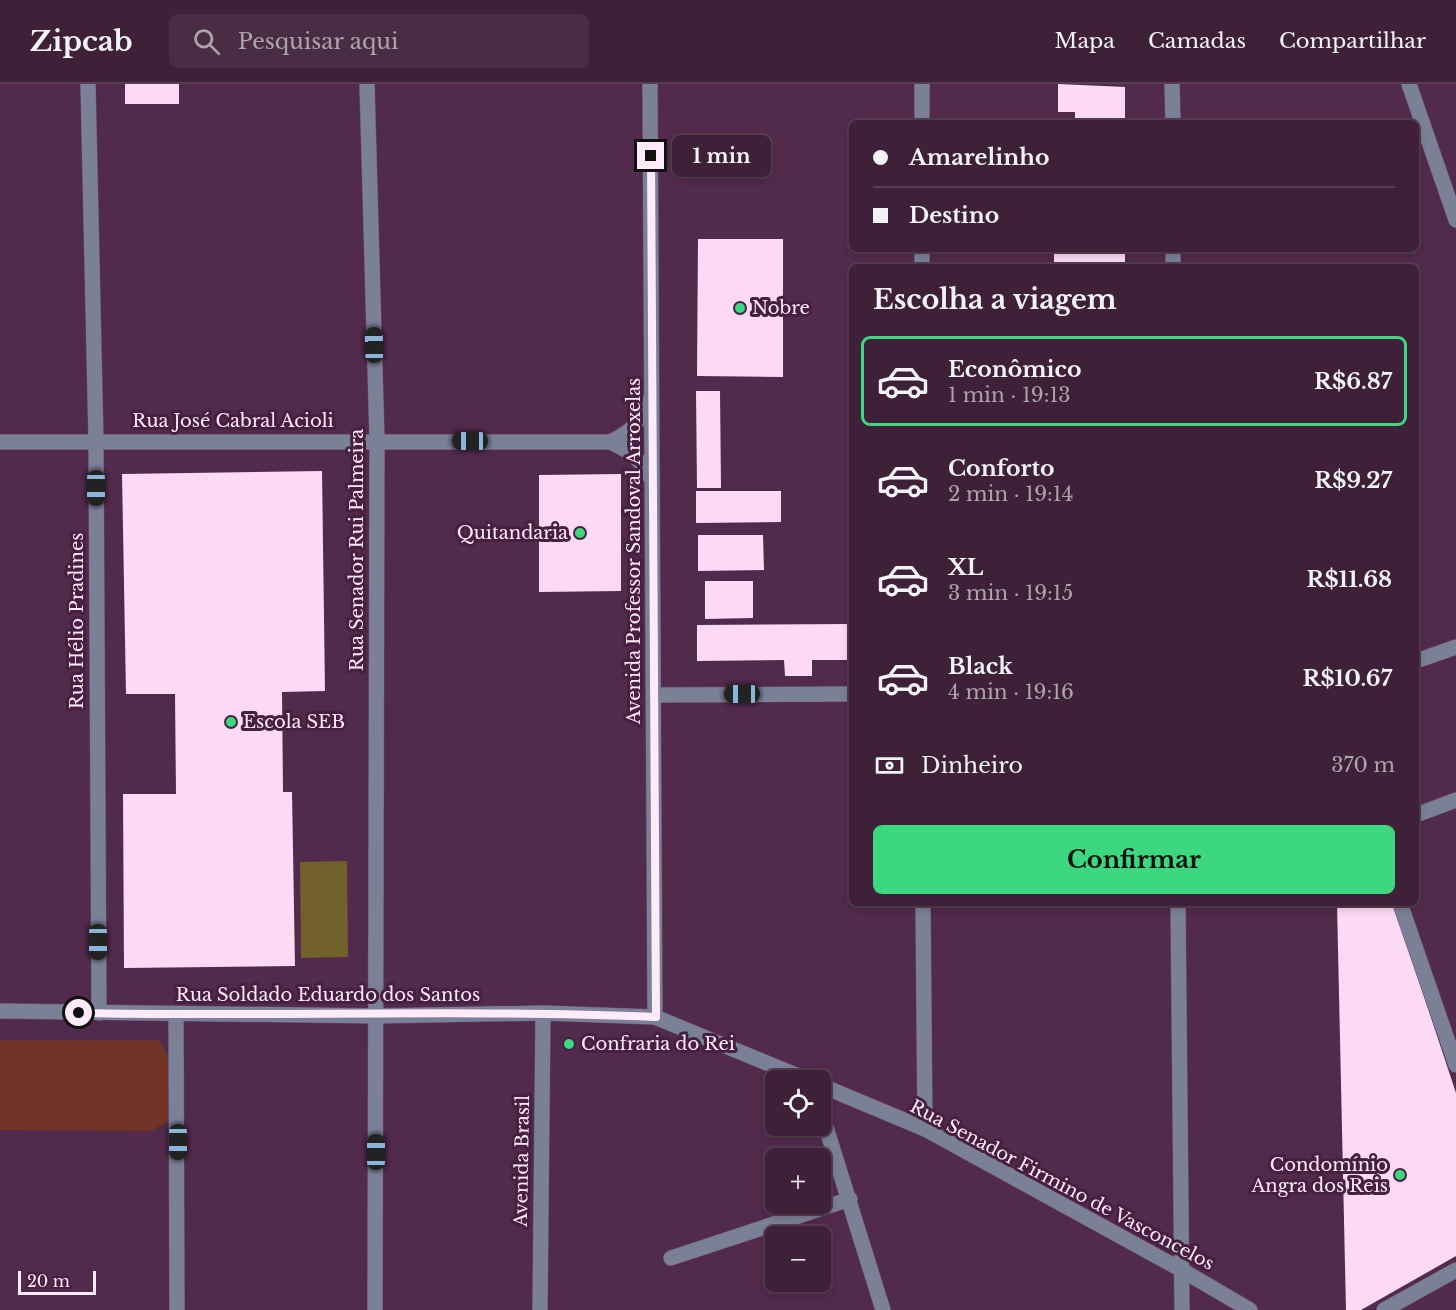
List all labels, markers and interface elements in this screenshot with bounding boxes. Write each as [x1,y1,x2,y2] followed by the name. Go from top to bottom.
[169,14,589,68] search box
[30,24,133,59] text: Zipcab
[190,25,223,58] icon: search
[238,28,399,55] text: Pesquisar aqui
[1055,28,1115,54] text: Mapa
[1148,28,1246,54] text: Camadas
[1279,28,1426,54] text: Compartilhar
[672,135,771,177] callout: 1 min
[637,142,664,169] route end
[693,144,750,168] text: 1 min
[909,144,1049,171] text: Amarelinho
[909,202,999,229] text: Destino
[873,283,1117,316] text: Escolha a viagem
[752,297,810,319] place label: Nobre
[733,301,747,315] marker: Nobre
[365,327,383,363] car
[876,354,930,408] icon: car
[948,356,1081,383] text: Econômico
[1314,368,1392,395] text: R$6.87
[623,378,645,725] street label: Avenida Professor Sandoval Arroxelas
[948,383,1071,407] text: 1 min · 19:13
[132,410,334,432] street label: Rua José Cabral Acioli
[346,429,368,671] street label: Rua Senador Rui Palmeira
[452,432,488,450] car
[876,453,930,507] icon: car
[948,455,1054,482] text: Conforto
[1314,467,1392,494] text: R$9.27
[87,470,105,506] car
[948,482,1073,506] text: 2 min · 19:14
[457,522,568,544] place label: Quitandaria
[573,526,587,540] marker: Quitandaria
[66,533,88,709] street label: Rua Hélio Pradines
[876,552,930,606] icon: car
[948,554,983,581] text: XL
[1306,566,1392,593] text: R$11.68
[948,581,1073,605] text: 3 min · 19:15
[876,651,930,705] icon: car
[948,653,1013,680] text: Black
[1303,665,1392,692] text: R$10.67
[948,680,1074,704] text: 4 min · 19:16
[724,685,760,703] car
[243,711,345,733] place label: Escola SEB
[224,715,238,729] marker: Escola SEB
[873,749,906,782] icon: cash
[921,752,1023,779] text: Dinheiro
[1331,753,1395,777] text: 370 m
[873,825,1395,894] button: Confirmar
[89,924,107,960] car
[176,984,480,1006] street label: Rua Soldado Eduardo dos Santos
[65,999,92,1026] route start
[581,1033,735,1055] place label: Confraria do Rei
[562,1037,576,1051] marker: Confraria do Rei
[765,1070,831,1292] map controls
[765,1070,831,1136] button: locate
[510,1095,534,1228] street label: Avenida Brasil
[906,1095,1218,1275] street label: Rua Senador Firmino de Vasconcelos
[169,1124,187,1160] car
[367,1134,385,1170] car
[765,1148,831,1214] button: +
[1250,1154,1388,1197] place label: Condomínio Angra dos Reis
[1393,1168,1407,1182] marker: Condomínio Angra dos Reis
[765,1226,831,1292] button: −
[18,1268,96,1296] scale bar
[27,1271,70,1291] text: 20 m

